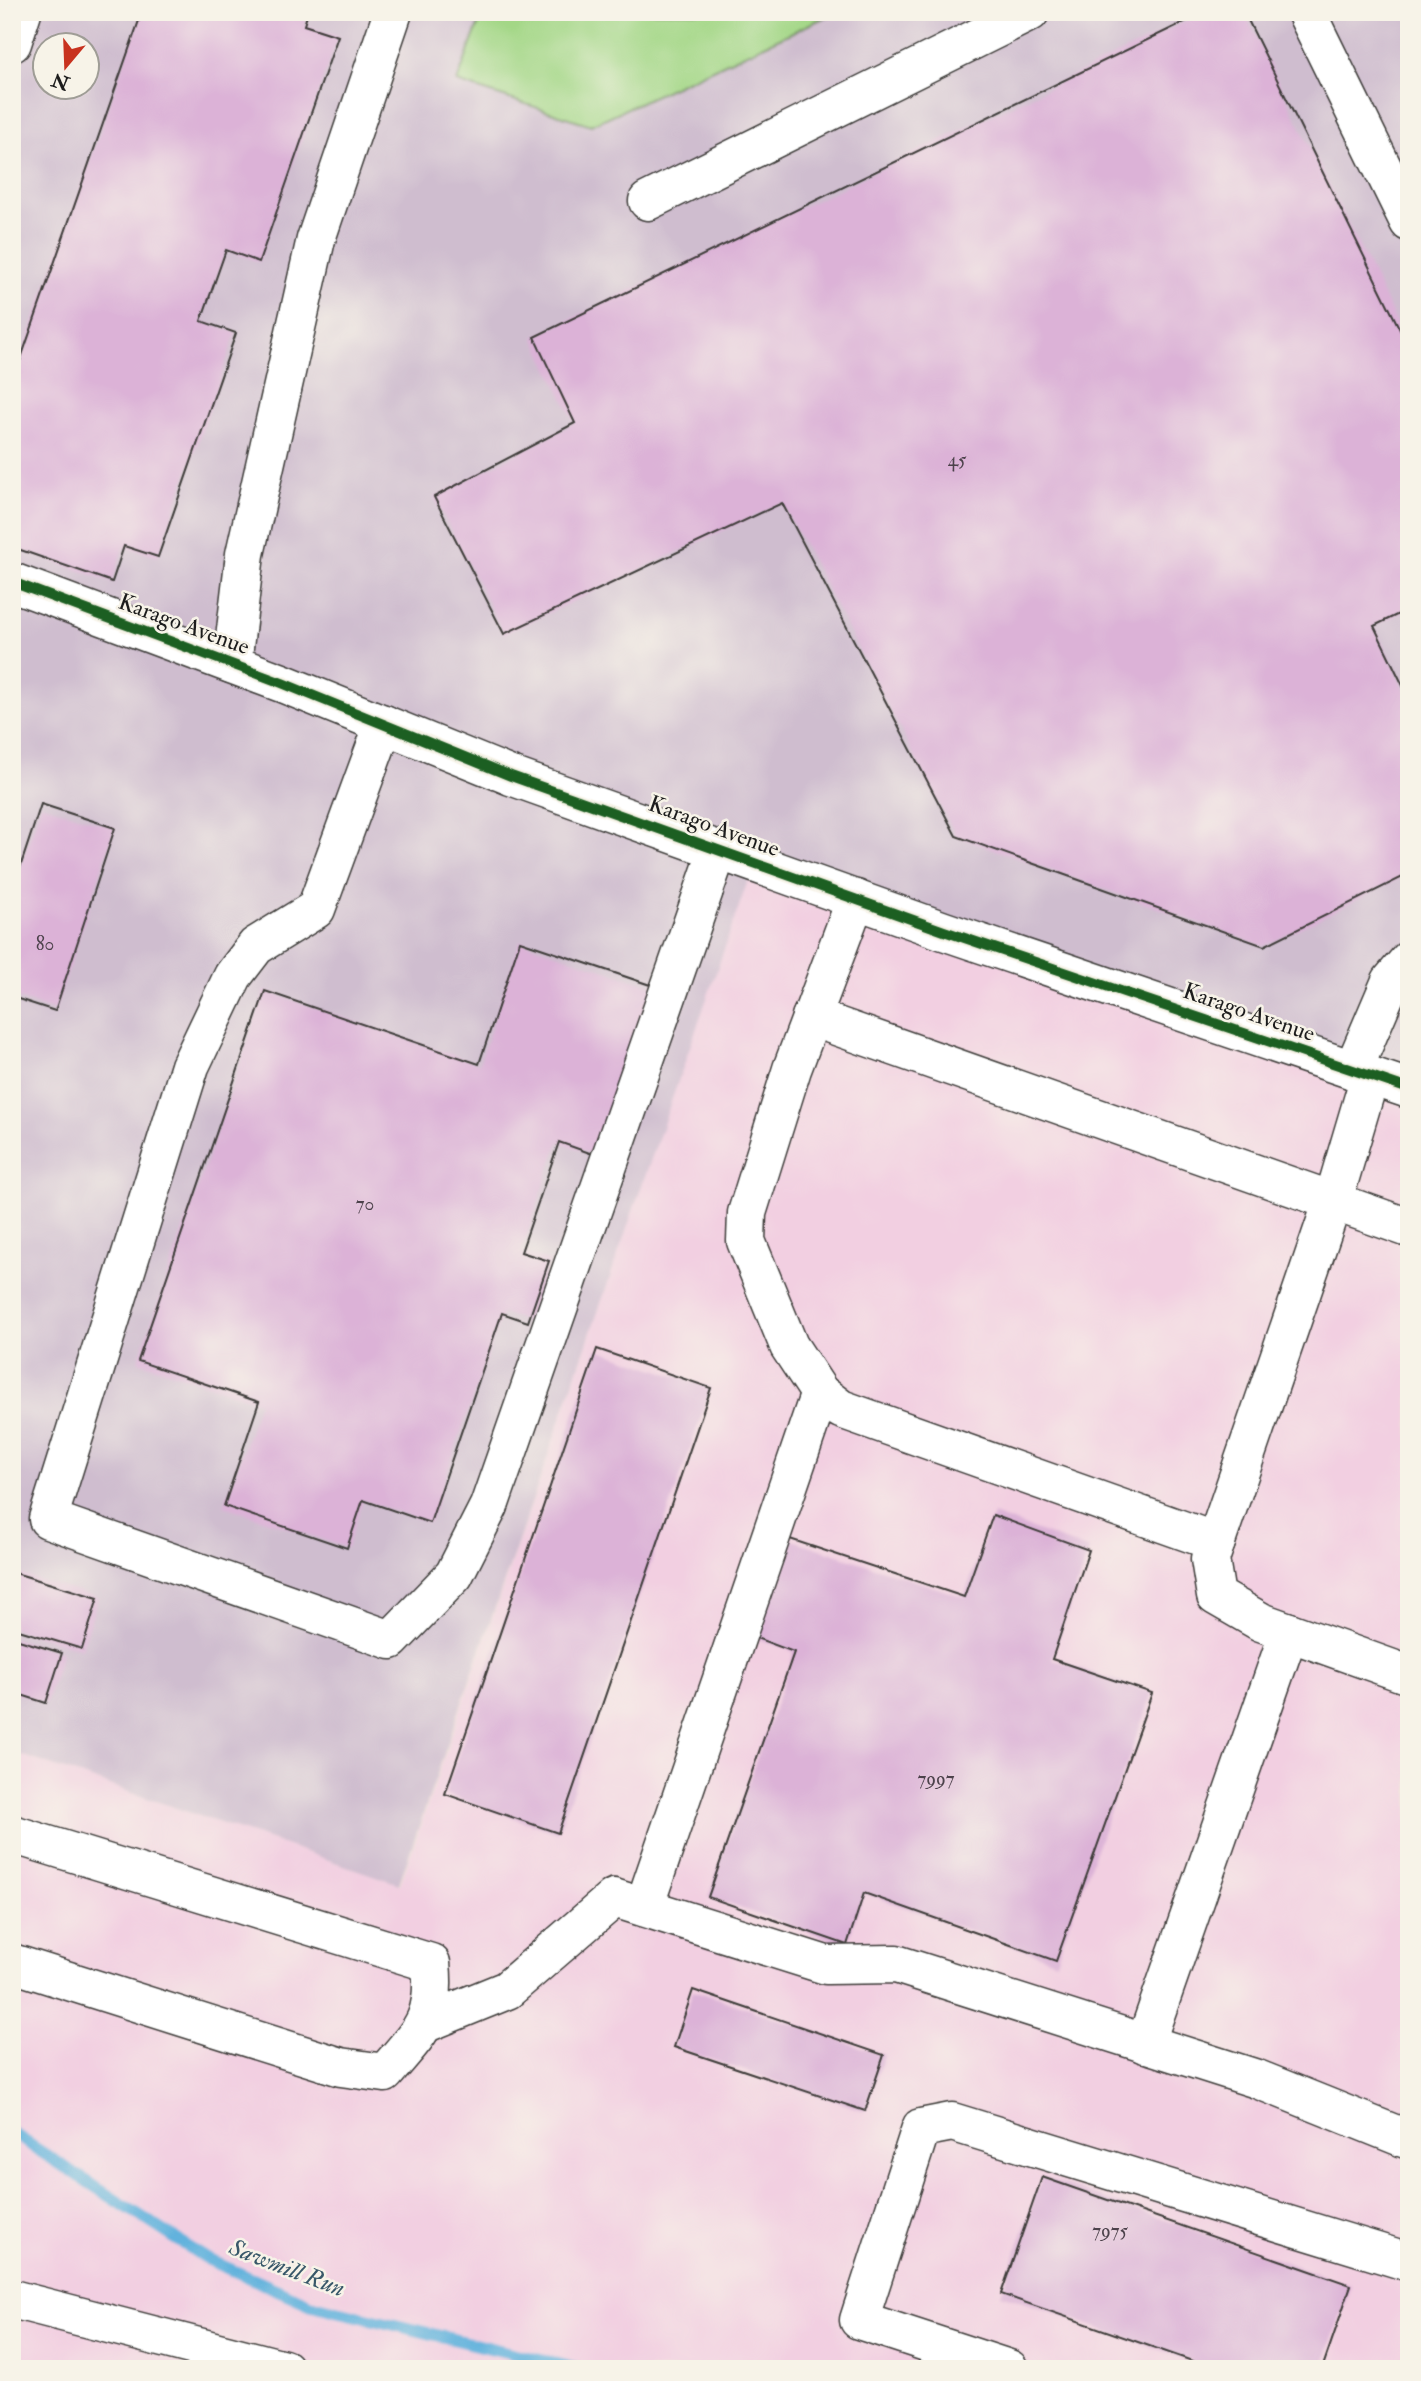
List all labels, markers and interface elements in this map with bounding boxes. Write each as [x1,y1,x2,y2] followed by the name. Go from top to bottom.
[32,32,102,102] north arrow
[48,67,74,96] text: N
[948,448,967,472] house number: 45
[114,587,254,661] street label: Karago Avenue
[644,789,784,863] street label: Karago Avenue
[36,932,54,956] house number: 80
[1179,976,1319,1048] street label: Karago Avenue
[356,1192,374,1216] house number: 70
[918,1767,955,1791] house number: 7997
[1092,2219,1128,2243] house number: 7975
[224,2231,349,2304] water label: Sawmill Run

